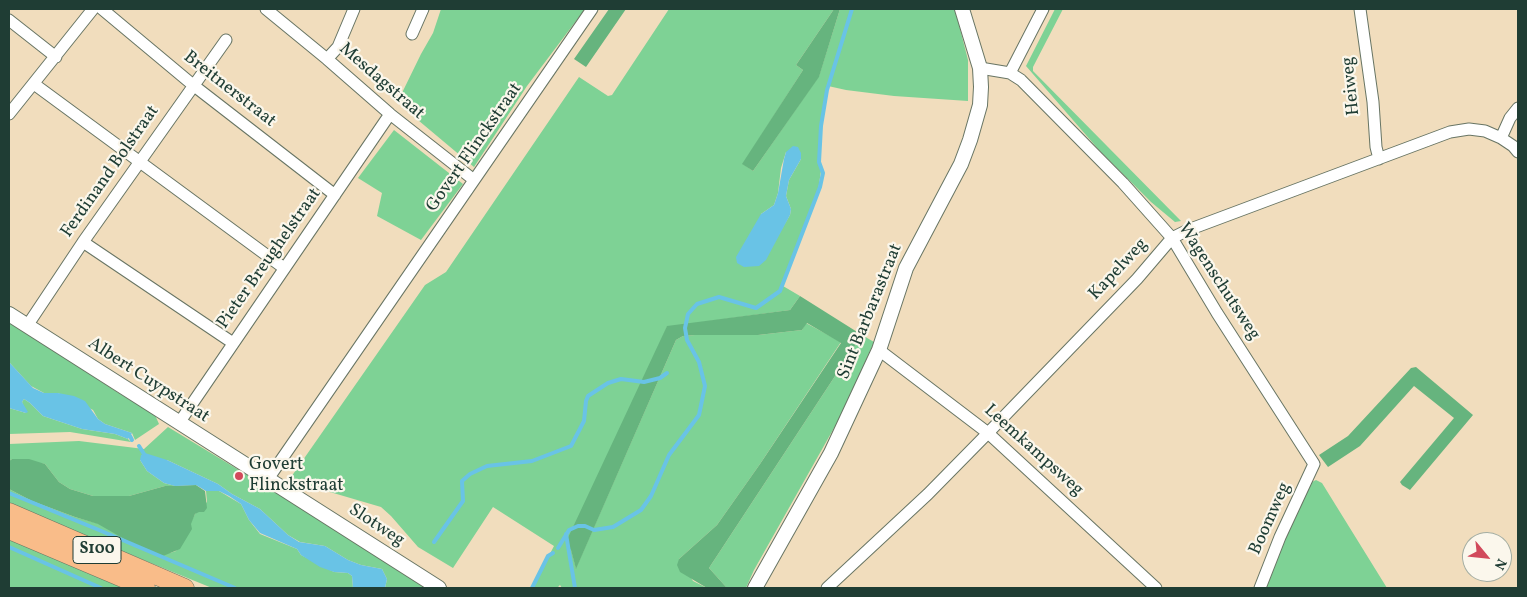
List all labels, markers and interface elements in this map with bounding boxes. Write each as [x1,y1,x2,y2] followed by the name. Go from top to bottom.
[334,39,428,125] street label: Mesdagstraat
[178,47,280,133] street label: Breitnerstraat
[1338,56,1366,116] street label: Heiweg
[422,79,528,217] street label: Govert Flinckstraat
[57,102,165,242] street label: Ferdinand Bolstraat
[213,184,327,334] street label: Pieter Breughelstraat
[1172,219,1264,345] street label: Wagenschutsweg
[1085,235,1153,305] street label: Kapelweg
[834,241,908,383] street label: Sint Barbarastraat
[83,334,213,428] street label: Albert Cuypstraat
[979,401,1087,501] street label: Leemkampsweg
[249,455,344,498] place label: Govert Flinckstraat
[233,470,245,482] marker: Govert Flinckstraat
[1245,479,1297,559] street label: Boomweg
[344,500,408,552] street label: Slotweg
[1462,532,1512,582] north arrow
[73,536,121,564] road number: S100
[1489,555,1511,573] text: N

